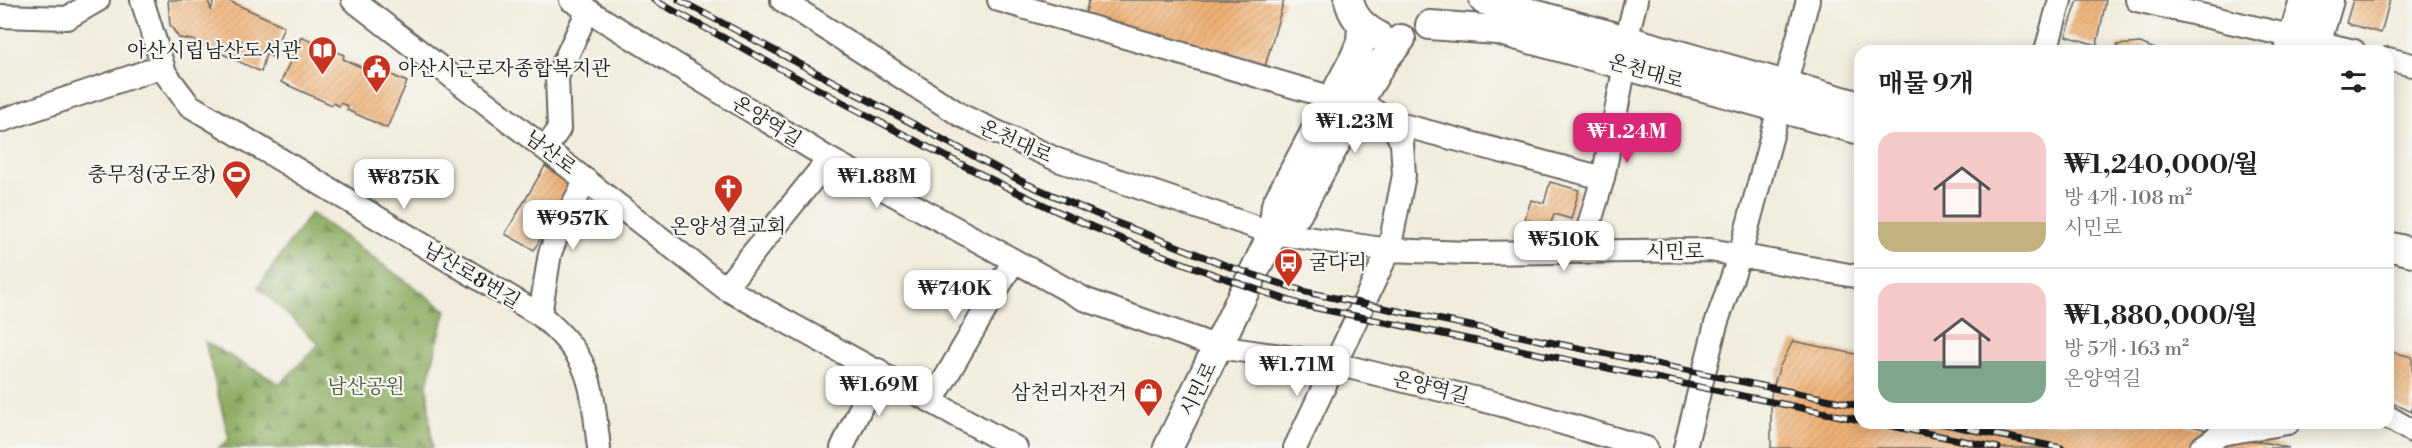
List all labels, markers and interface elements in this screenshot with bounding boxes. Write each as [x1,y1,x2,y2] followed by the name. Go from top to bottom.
[306,34,338,76] library icon: 아산시립남산도서관
[127,39,302,64] place label: 아산시립남산도서관
[1605,50,1686,95] street label: 온천대로
[361,52,393,94] public building icon: 아산시근로자종합복지관
[398,57,611,82] place label: 아산시근로자종합복지관
[2337,65,2370,98] icon: filters
[1878,68,1974,100] text: 매물 9개
[727,91,806,153] street label: 온양역길
[1306,103,1404,154] pin: ₩1.23M
[1316,110,1394,135] text: ₩1.23M
[1578,113,1676,164] pin: ₩1.24M
[975,115,1056,170] street label: 온천대로
[1587,120,1667,145] text: ₩1.24M
[520,125,581,181] street label: 남산로
[2064,149,2258,181] text: ₩1,240,000/월
[1926,156,1998,228] icon: home
[221,158,253,200] sports icon: 충무정(궁도장)
[828,158,926,209] pin: ₩1.88M
[362,159,446,210] pin: ₩875K
[88,163,216,188] place label: 충무정(궁도장)
[837,165,917,190] text: ₩1.88M
[368,166,440,191] text: ₩875K
[712,172,744,214] church icon: 온양성결교회
[2064,186,2192,211] text: 방 4개 · 108 m²
[531,200,615,251] pin: ₩957K
[537,207,609,232] text: ₩957K
[670,215,786,240] place label: 온양성결교회
[2064,216,2122,241] text: 시민로
[1522,221,1606,272] pin: ₩510K
[1528,228,1600,253] text: ₩510K
[418,238,524,315] street label: 남산로8번길
[1646,240,1704,265] street label: 시민로
[1272,246,1304,288] bus stop icon: 굴다리
[1309,251,1367,276] place label: 굴다리
[913,270,997,321] pin: ₩740K
[918,277,992,302] text: ₩740K
[2064,300,2258,332] text: ₩1,880,000/월
[1926,307,1998,379] icon: home
[2064,337,2189,362] text: 방 5개 · 163 m²
[1248,346,1346,397] pin: ₩1.71M
[1259,353,1335,378] text: ₩1.71M
[1175,358,1223,421] street label: 시민로
[830,366,928,417] pin: ₩1.69M
[1390,367,1471,410] street label: 온양역길
[2064,367,2141,392] text: 온양역길
[840,373,918,398] text: ₩1.69M
[327,375,405,400] park label: 남산공원
[1132,376,1164,418] shop icon: 삼천리자전거
[1011,381,1127,406] place label: 삼천리자전거

